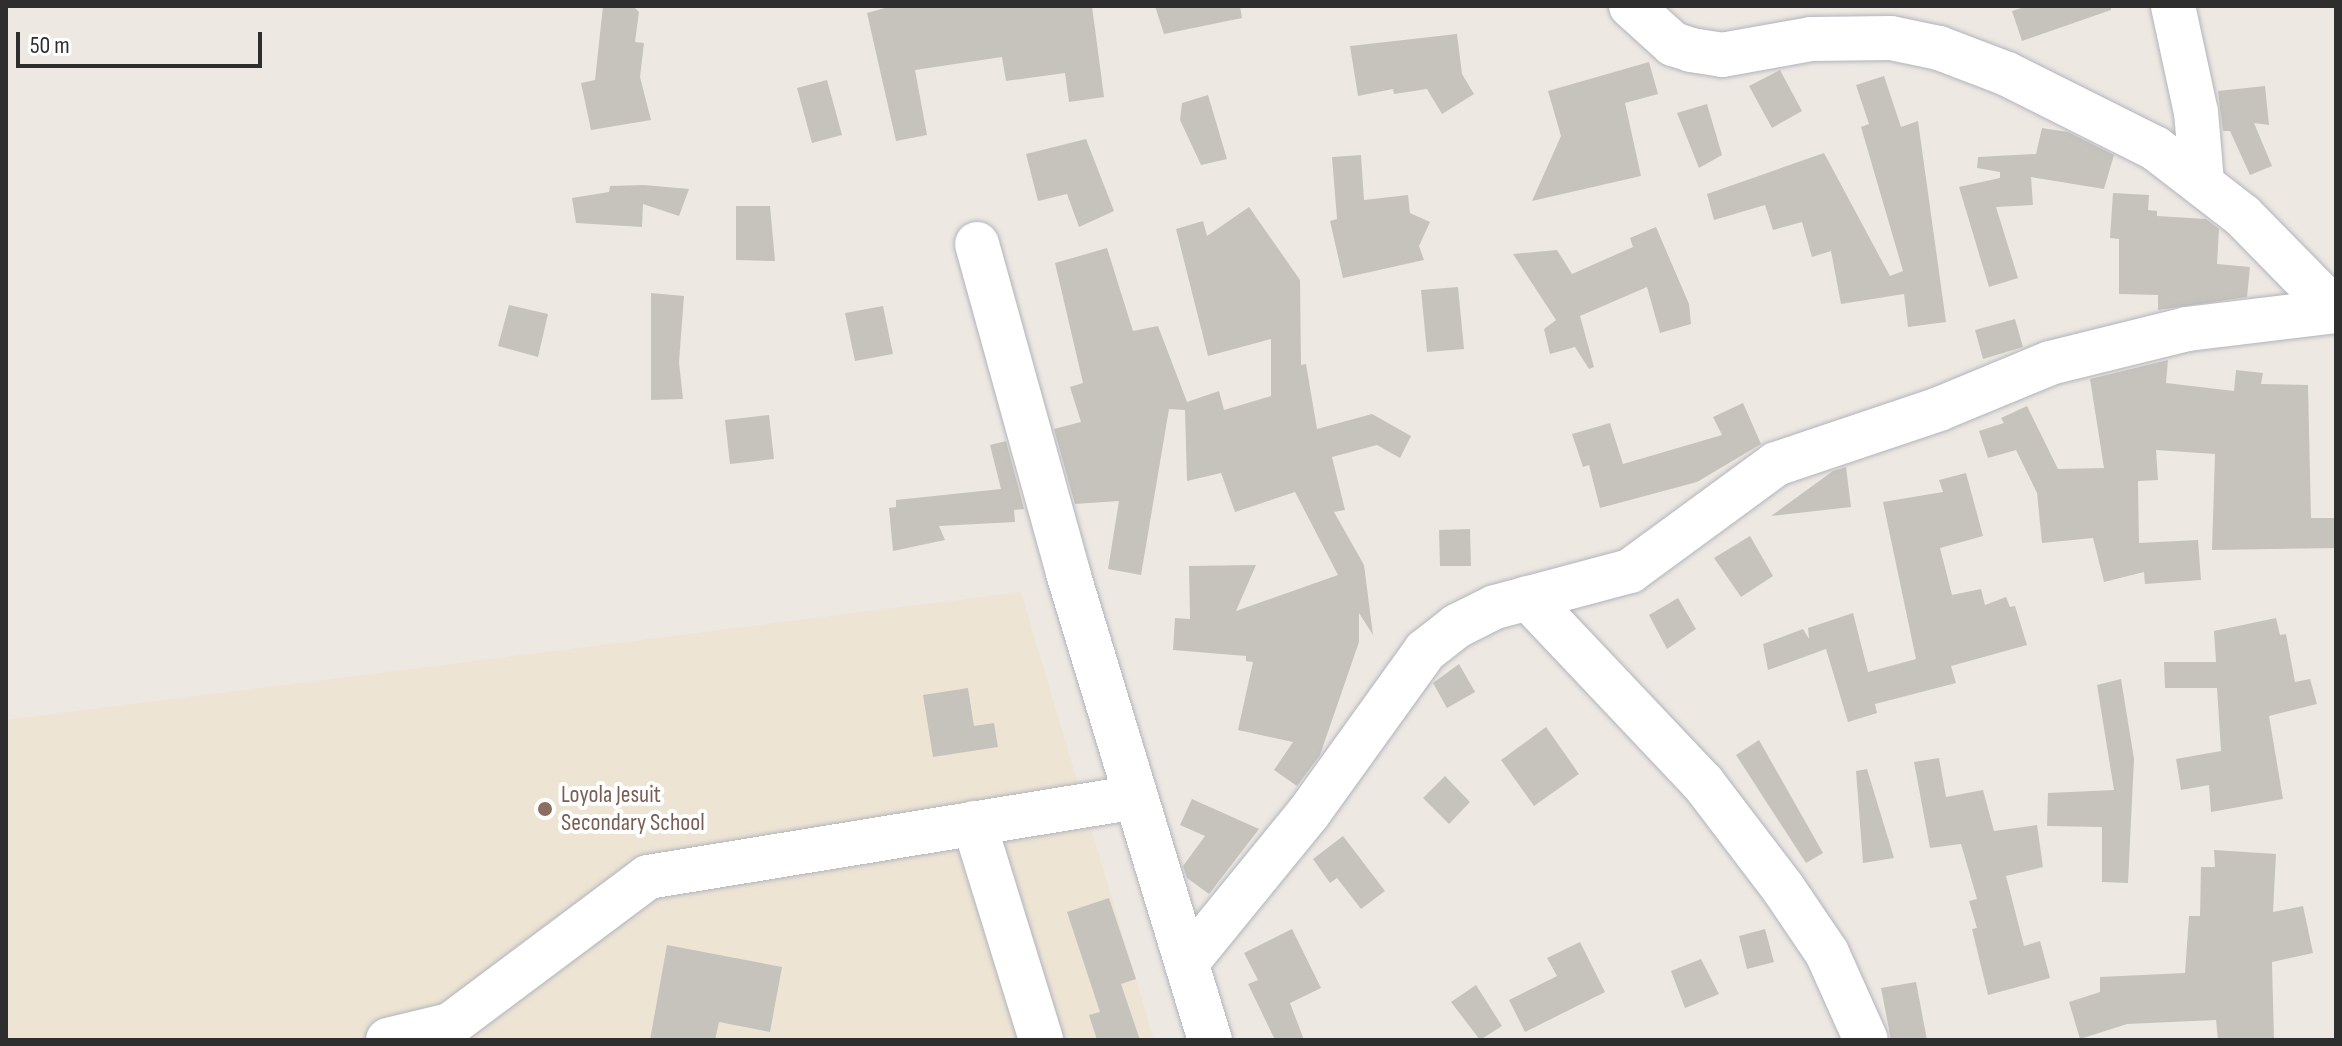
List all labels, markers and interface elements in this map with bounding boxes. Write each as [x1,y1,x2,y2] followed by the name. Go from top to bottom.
[20,16,266,66] scale bar
[30,31,70,60] text: 50 m
[561,781,705,837] place label: Loyola Jesuit Secondary School
[536,800,554,818] marker: Loyola Jesuit Secondary School

